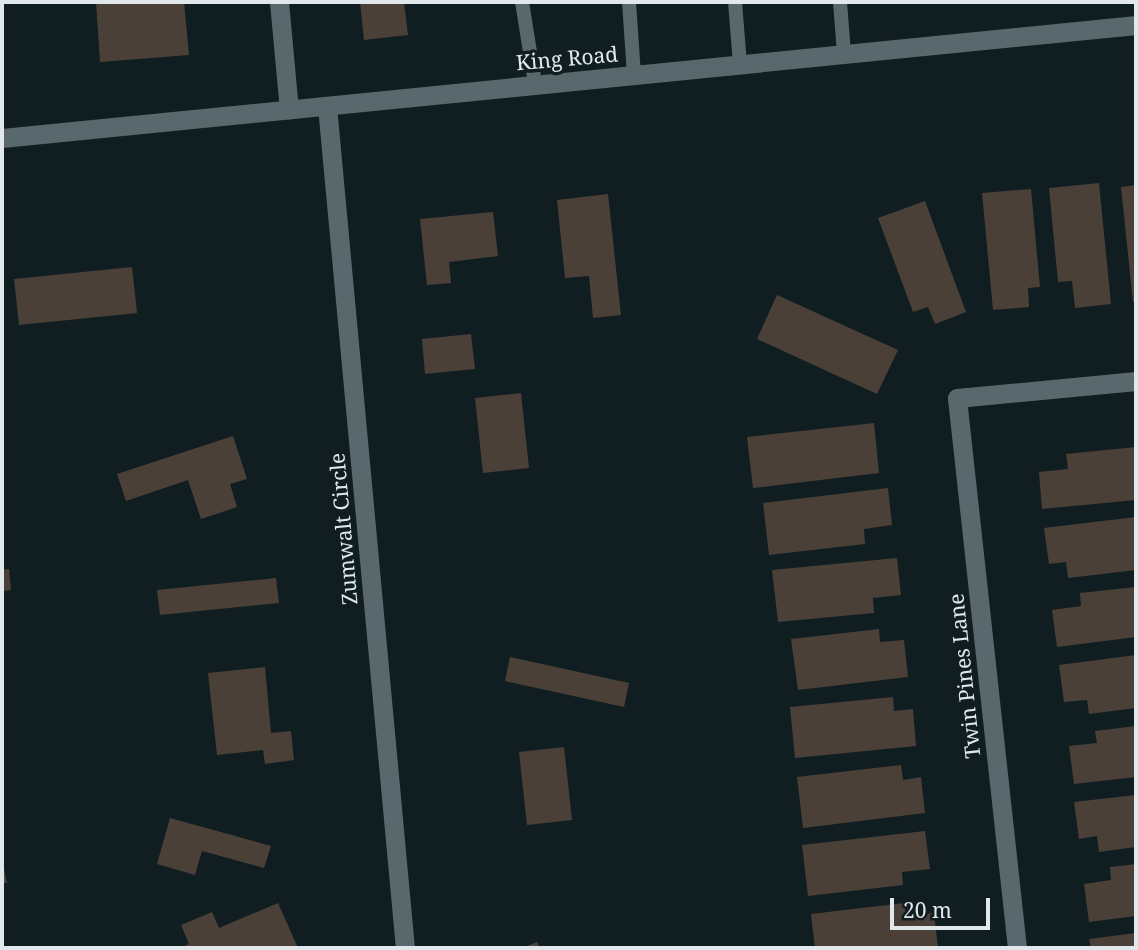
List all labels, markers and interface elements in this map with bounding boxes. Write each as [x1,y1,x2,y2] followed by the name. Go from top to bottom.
[515,41,619,75] street label: King Road
[324,452,362,606] street label: Zumwalt Circle
[943,592,985,760] street label: Twin Pines Lane
[893,884,993,928] scale bar
[903,896,952,924] text: 20 m

